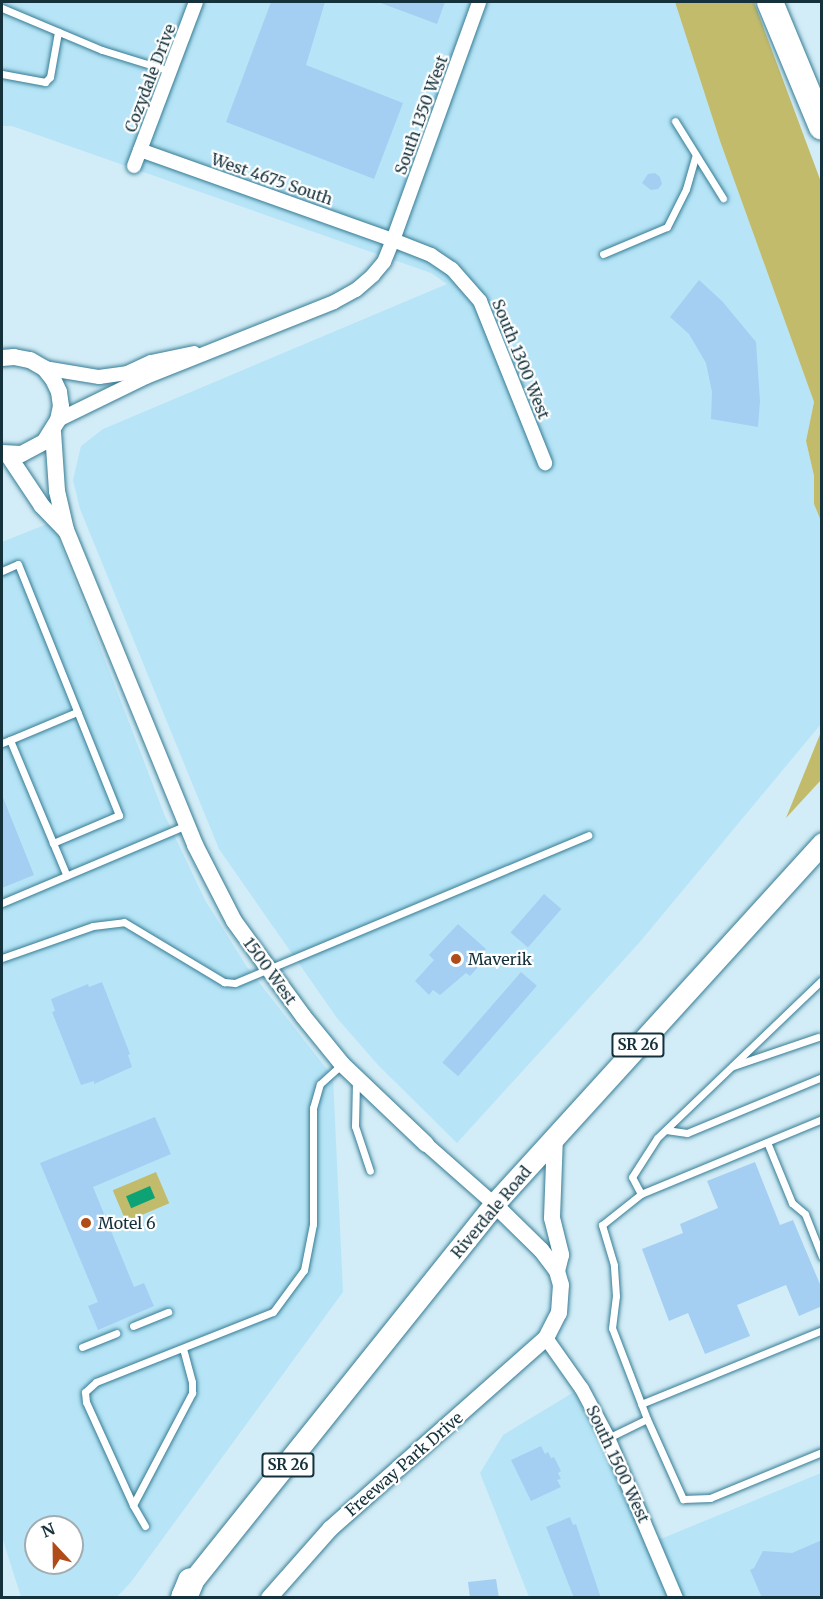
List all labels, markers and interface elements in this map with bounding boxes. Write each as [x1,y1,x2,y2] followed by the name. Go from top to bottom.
[121,21,179,135] street label: Cozydale Drive
[391,53,451,177] street label: South 1350 West
[209,149,335,209] street label: West 4675 South
[488,296,554,422] street label: South 1300 West
[239,934,301,1008] street label: 1500 West
[468,949,532,969] place label: Maverik
[449,952,463,966] marker: Maverik
[611,1033,665,1057] road number: SR 26
[447,1162,535,1262] street label: Riverdale Road
[98,1213,156,1233] place label: Motel 6
[79,1216,93,1230] marker: Motel 6
[582,1402,654,1526] street label: South 1500 West
[341,1408,467,1520] street label: Freeway Park Drive
[261,1453,315,1477] road number: SR 26
[24,1515,84,1575] north arrow
[38,1519,58,1542] text: N

